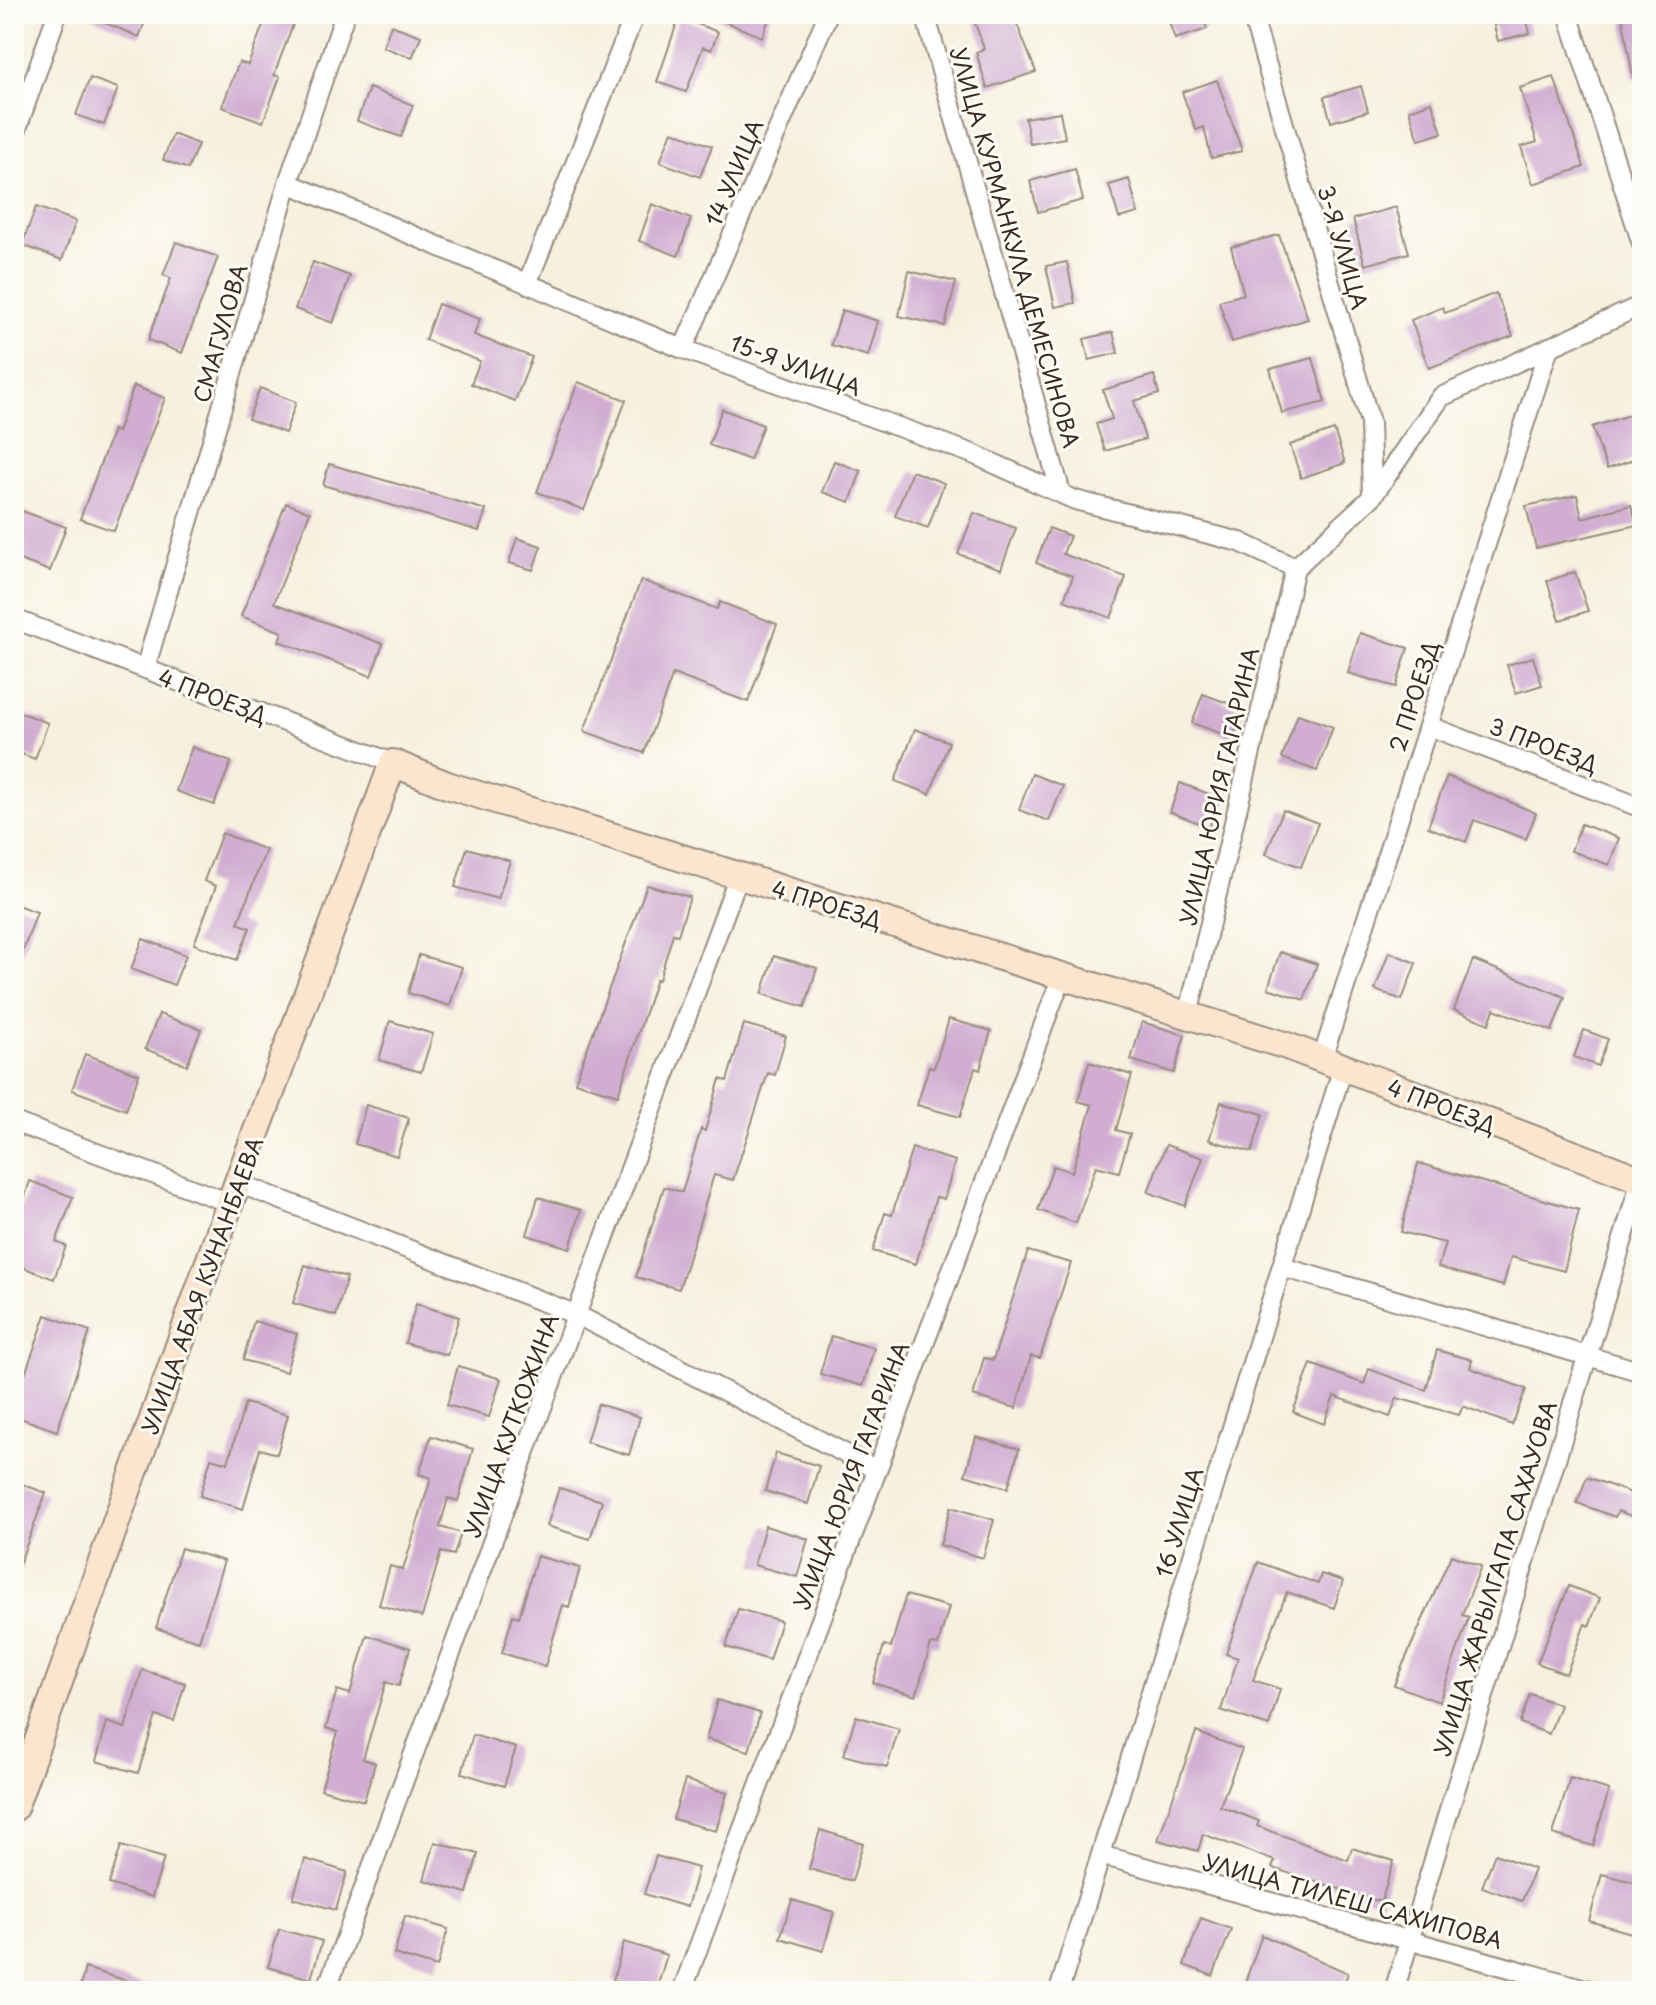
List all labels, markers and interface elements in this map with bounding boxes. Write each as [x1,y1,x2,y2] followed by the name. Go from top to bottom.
[943,43,1089,451] street label: УЛИЦА КУРМАНКУЛА ДЕМЕСИНОВА
[696,113,770,230] street label: 14 УЛИЦА
[1311,181,1378,313] street label: 3-Я УЛИЦА
[183,260,255,406] street label: СМАГУЛОВА
[726,325,866,403] street label: 15-Я УЛИЦА
[1380,636,1446,756] street label: 2 ПРОЕЗД
[1170,644,1266,928] street label: УЛИЦА ЮРИЯ ГАГАРИНА
[154,659,272,731] street label: 4 ПРОЕЗД
[1485,708,1603,780] street label: 3 ПРОЕЗД
[768,871,886,935] street label: 4 ПРОЕЗД
[1383,1069,1501,1141] street label: 4 ПРОЕЗД
[132,1132,270,1438] street label: УЛИЦА АБАЯ КУНАНБАЕВА
[454,1308,566,1541] street label: УЛИЦА КУТКОЖИНА
[784,1336,916,1614] street label: УЛИЦА ЮРИЯ ГАГАРИНА
[1424,1396,1564,1760] street label: УЛИЦА ЖАРЫЛГАПА САХАУОВА
[1146,1463,1210,1581] street label: 16 УЛИЦА
[1200,1844,1506,1956] street label: УЛИЦА ТИЛЕШ САХИПОВА

